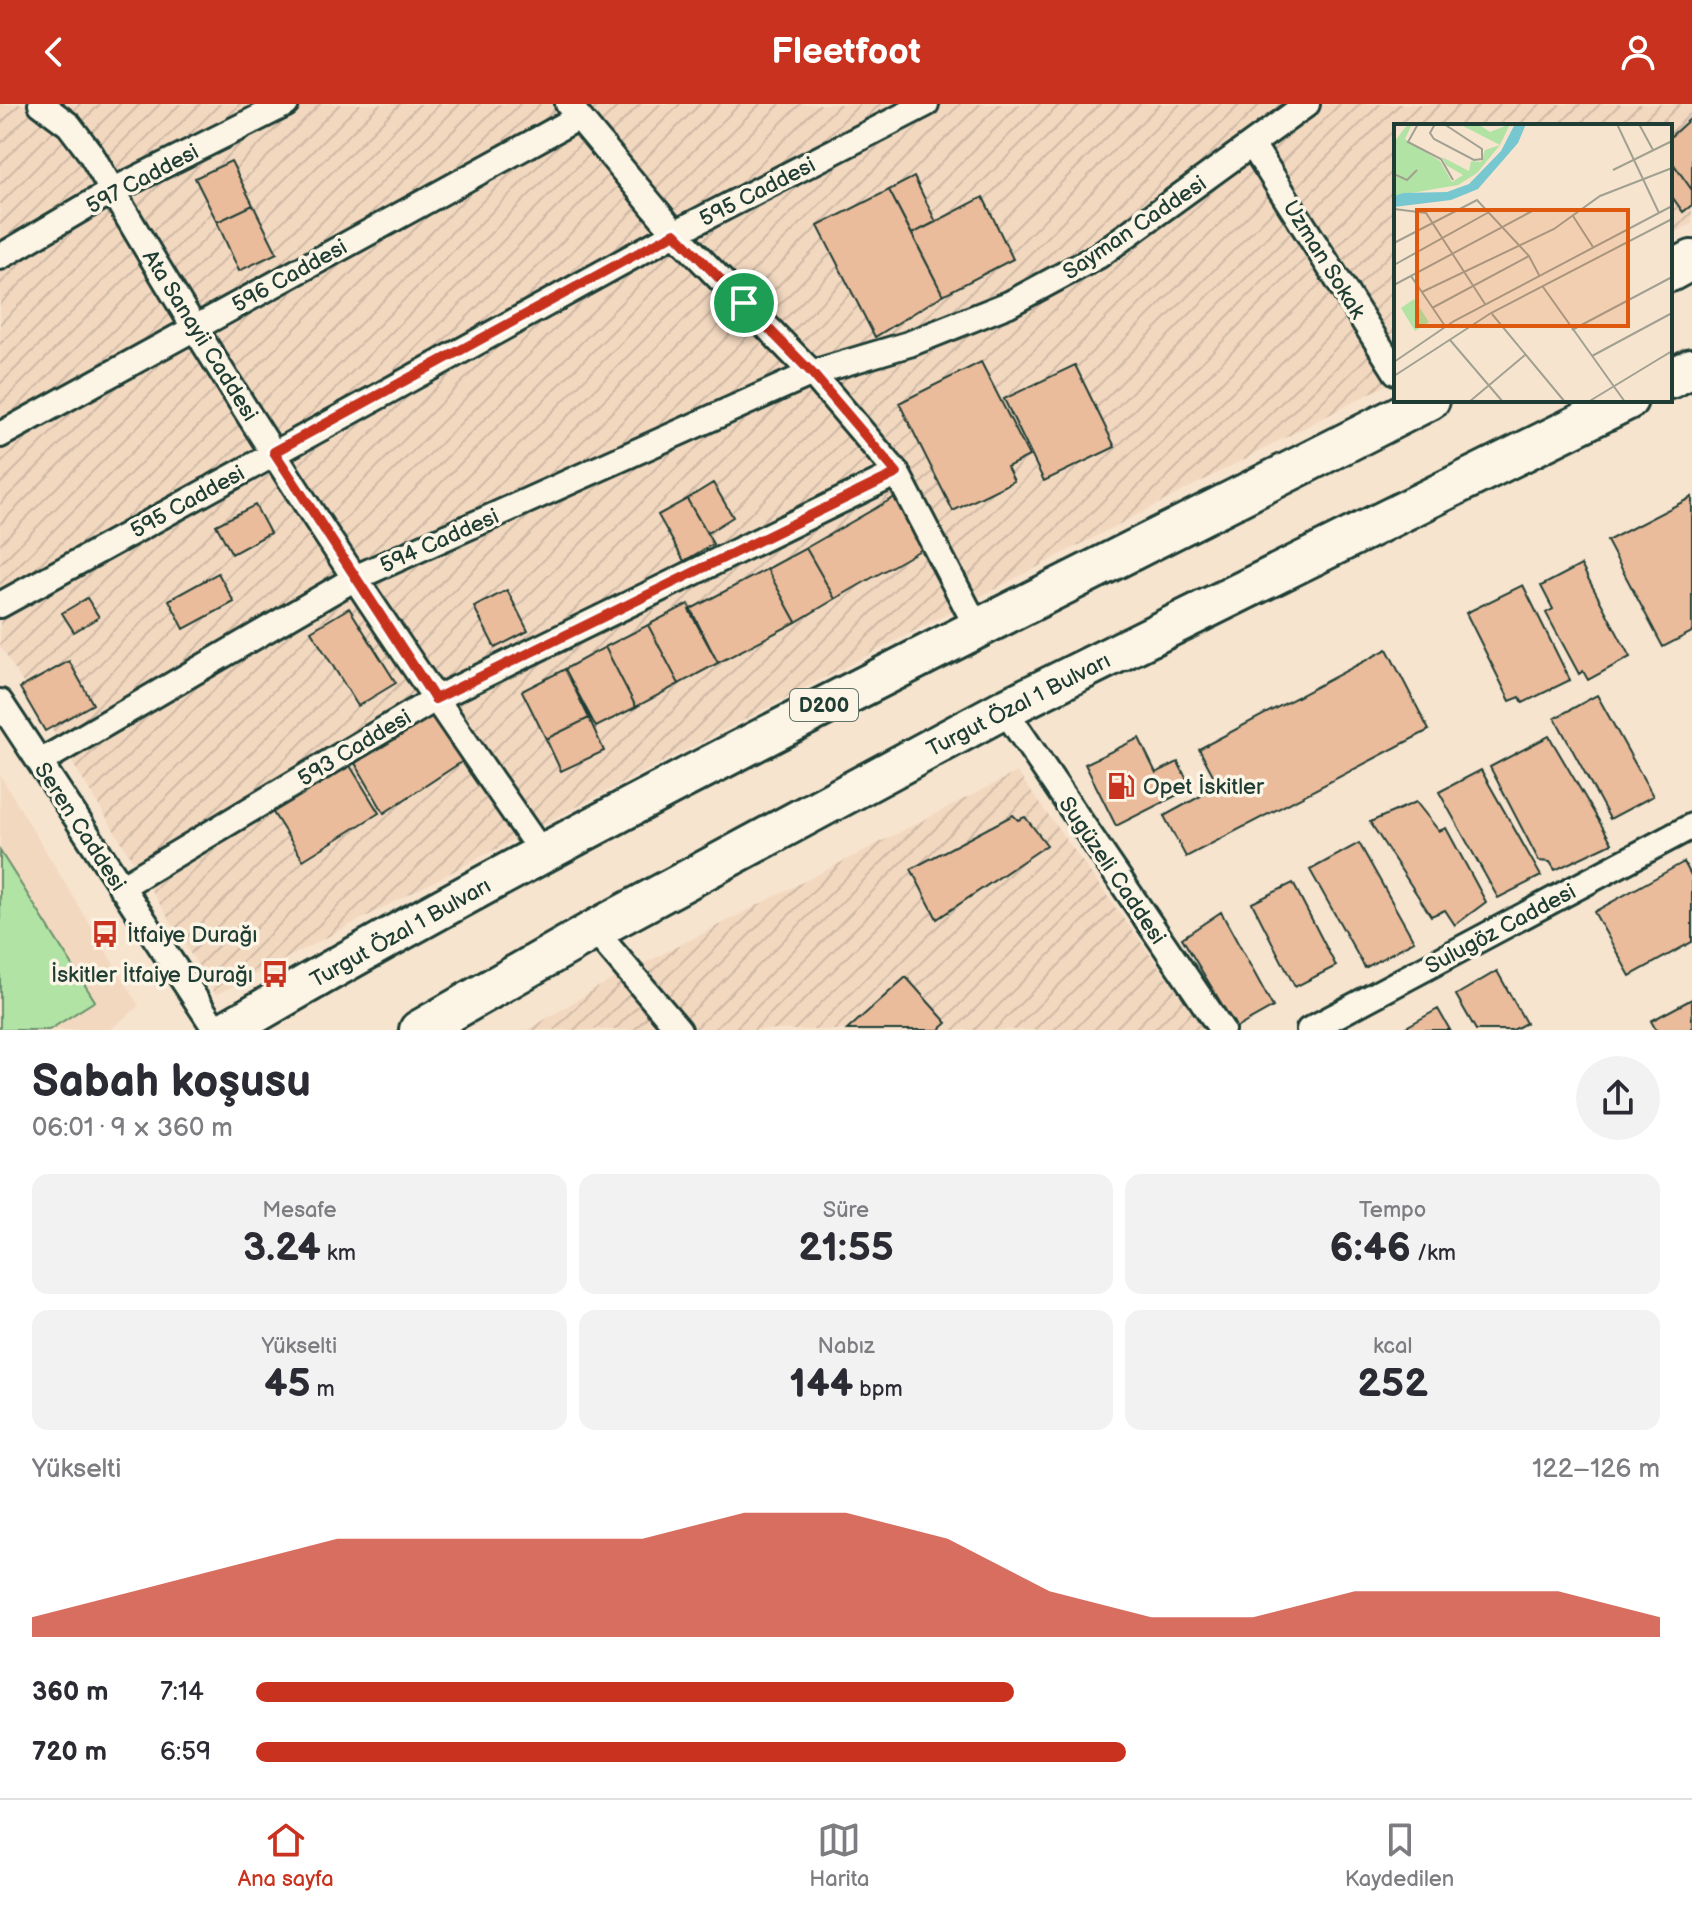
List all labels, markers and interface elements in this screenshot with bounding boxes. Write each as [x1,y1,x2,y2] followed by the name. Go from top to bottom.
[32,30,76,74] icon: back
[1616,30,1660,74] icon: person
[771,31,921,74] text: Fleetfoot
[1394,124,1672,402] inset map
[82,138,203,220] street label: 597 Caddesi
[695,152,820,233] street label: 595 Caddesi
[1058,170,1212,286] street label: Sayman Caddesi
[1277,196,1371,324] street label: Uzman Sokak
[228,234,352,319] street label: 596 Caddesi
[136,245,263,426] street label: Ata Sanayii Caddesi
[710,269,778,337] pin
[722,281,766,325] icon: arrive
[126,460,250,545] street label: 595 Caddesi
[376,503,503,580] street label: 594 Caddesi
[922,646,1115,763] street label: Turgut Özal 1 Bulvarı
[790,689,858,721] road number: D200
[293,704,416,793] street label: 593 Caddesi
[28,758,131,896] street label: Seren Caddesi
[1106,771,1136,801] fuel station icon: Opet İskitler
[1143,774,1265,801] place label: Opet İskitler
[1052,792,1171,950] street label: Sugüzeli Caddesi
[305,872,496,994] street label: Turgut Özal 1 Bulvarı
[1421,878,1581,980] street label: Sulugöz Caddesi
[90,919,120,949] bus stop icon: İtfaiye Durağı
[127,922,257,949] place label: İtfaiye Durağı
[260,959,290,989] bus stop icon: İskitler İtfaiye Durağı
[51,962,253,989] place label: İskitler İtfaiye Durağı
[32,1056,311,1109] text: Sabah koşusu
[1576,1056,1660,1140] button: share
[32,1113,233,1144] text: 06:01 · 9 × 360 m
[262,1197,337,1224] text: Mesafe
[823,1197,869,1224] text: Süre
[1359,1197,1426,1224] text: Tempo
[243,1224,321,1272] text: 3.24
[798,1224,894,1272] text: 21:55
[1329,1224,1411,1272] text: 6:46
[321,1240,356,1267] text: km
[1411,1240,1456,1267] text: /km
[261,1333,337,1360] text: Yükselti
[817,1333,875,1360] text: Nabız
[1373,1333,1412,1360] text: kcal
[264,1360,311,1408] text: 45
[789,1360,853,1408] text: 144
[1357,1360,1428,1408] text: 252
[311,1376,335,1403] text: m
[853,1376,903,1403] text: bpm
[32,1454,122,1485] text: Yükselti
[1532,1454,1660,1485] text: 122–126 m
[32,1677,108,1708] text: 360 m
[160,1677,204,1708] text: 7:14
[32,1737,107,1768] text: 720 m
[160,1737,211,1768] text: 6:59
[238,1818,334,1893] tab: Ana sayfa
[809,1818,869,1893] tab: Harita
[1345,1818,1454,1893] tab: Kaydedilen

